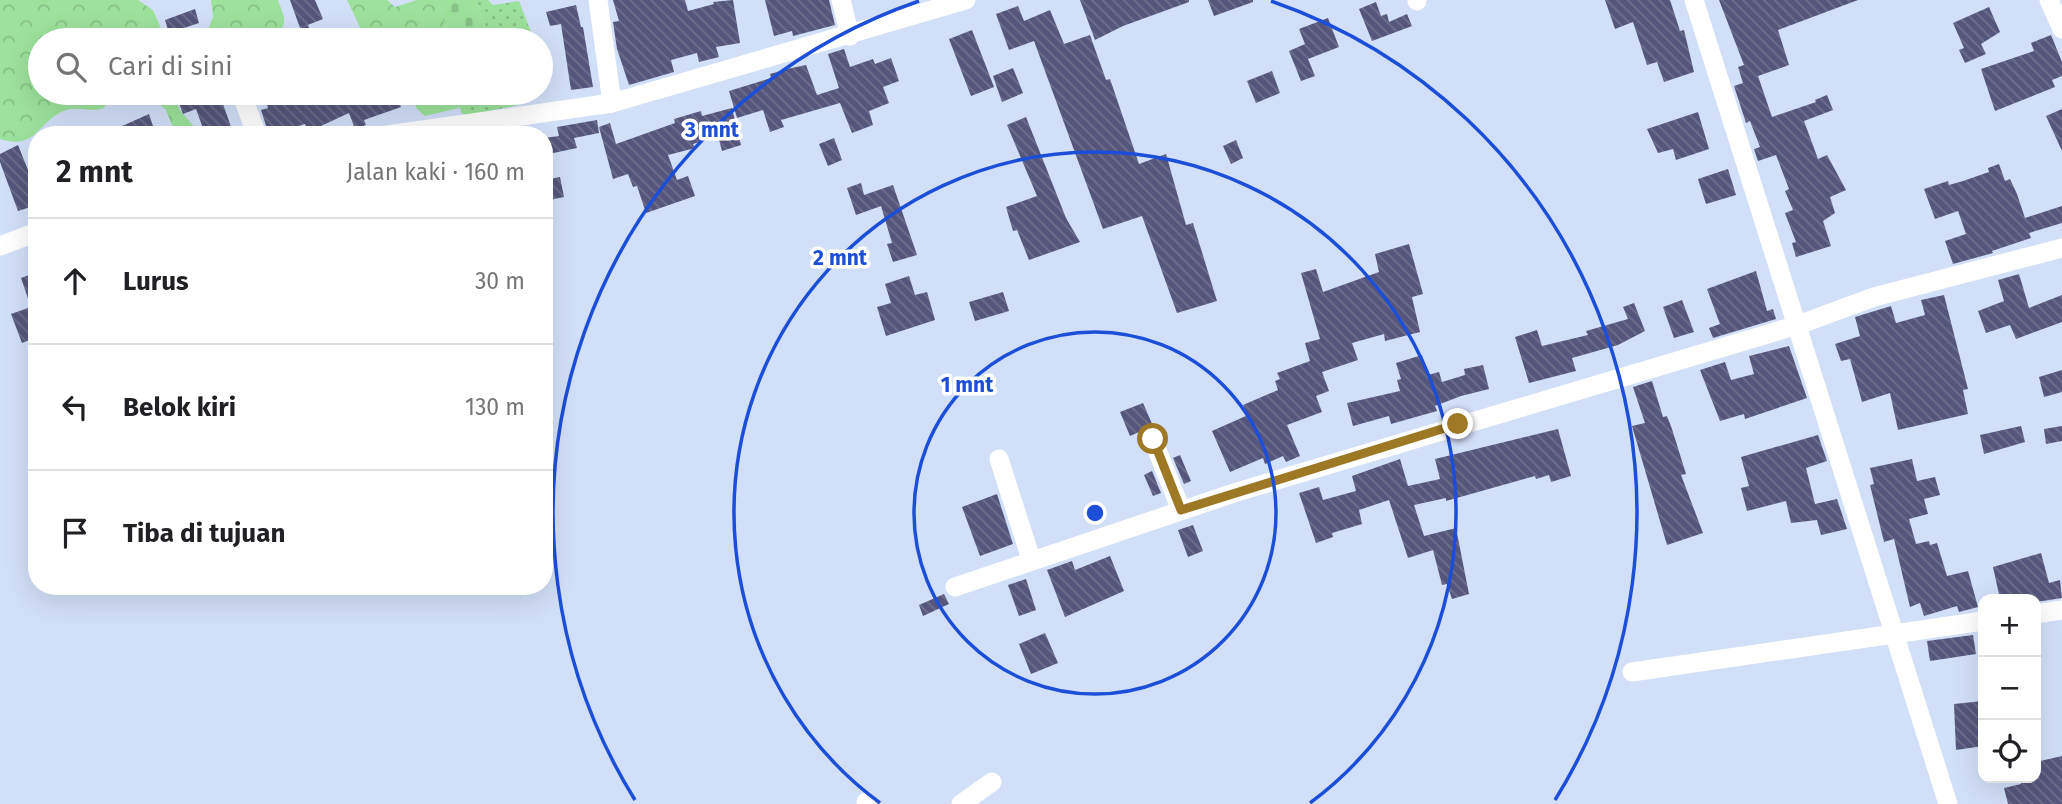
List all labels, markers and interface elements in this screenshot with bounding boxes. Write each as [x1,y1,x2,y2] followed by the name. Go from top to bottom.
[28,28,553,105] search box
[52,48,90,86] icon: search
[108,51,233,82] text: Cari di sini
[684,117,740,143] text: 3 mnt
[56,154,133,190] text: 2 mnt
[346,158,525,186] text: Jalan kaki · 160 m
[813,245,868,271] text: 2 mnt
[56,262,94,300] icon: ahead
[123,266,189,297] text: Lurus
[475,267,525,295] text: 30 m
[941,372,994,398] text: 1 mnt
[56,388,94,426] icon: left
[123,392,236,423] text: Belok kiri
[465,393,525,421] text: 130 m
[1442,408,1473,439] route end
[1137,423,1168,454] route start
[1083,501,1107,525] centre of rings
[56,514,94,552] icon: arrive
[123,518,285,549] text: Tiba di tujuan
[1978,594,2041,783] map controls
[1978,594,2041,657] button: +
[1978,657,2041,720] button: −
[1978,720,2041,783] button: locate

